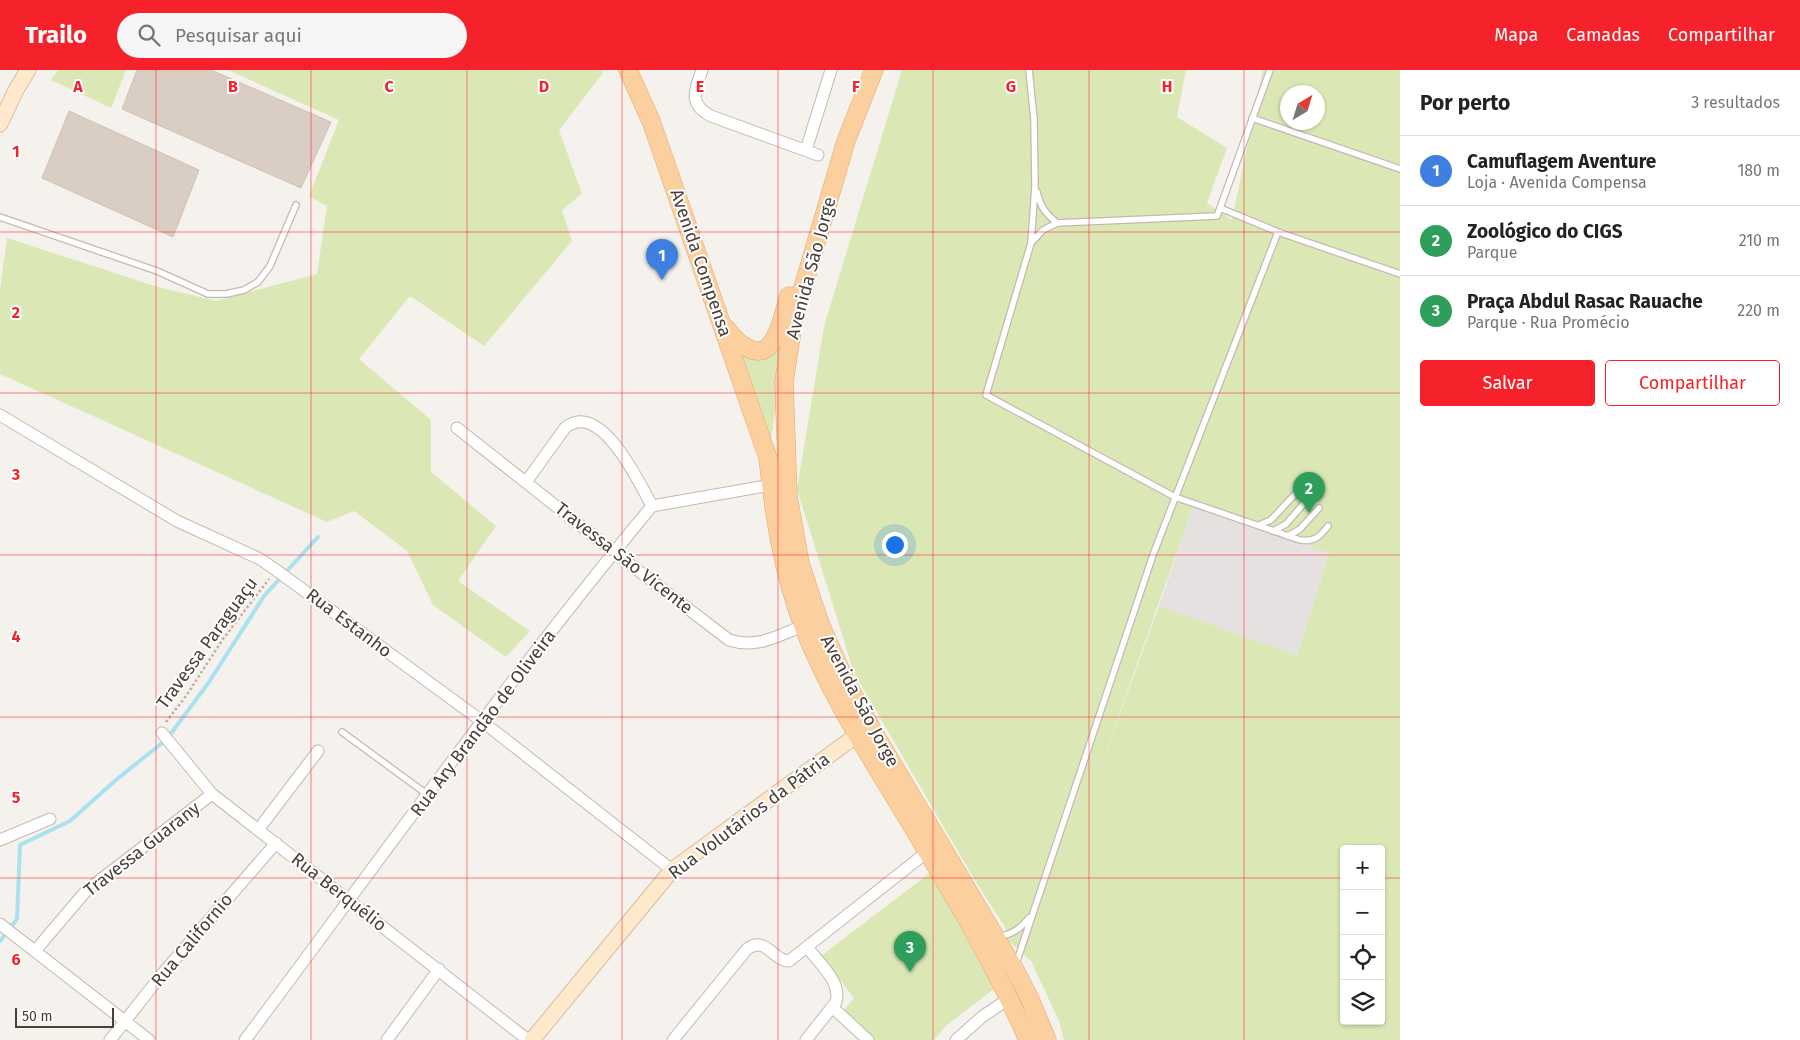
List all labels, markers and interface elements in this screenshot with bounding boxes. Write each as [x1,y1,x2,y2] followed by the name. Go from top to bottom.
[117,13,467,58] search box
[25,21,87,49] text: Trailo
[135,21,163,49] icon: search
[175,24,302,47] text: Pesquisar aqui
[1494,24,1538,46] text: Mapa
[1566,24,1640,46] text: Camadas
[1668,24,1775,46] text: Compartilhar
[72,77,83,96] text: A
[228,77,238,96] text: B
[384,77,394,96] text: C
[539,77,549,96] text: D
[696,77,704,96] text: E
[852,77,860,96] text: F
[1006,77,1016,96] text: G
[1162,77,1172,96] text: H
[1280,85,1325,130] north arrow
[1420,90,1510,116] text: Por perto
[1691,93,1780,112] text: 3 resultados
[12,142,20,161] text: 1
[1467,150,1656,173] text: Camuflagem Aventure
[1432,161,1440,180] text: 1
[1737,161,1780,180] text: 180 m
[1467,173,1647,192] text: Loja · Avenida Compensa
[665,186,737,340] street label: Avenida Compensa
[781,194,841,342] street label: Avenida São Jorge
[1467,220,1623,243] text: Zoológico do CIGS
[1432,231,1440,250] text: 2
[1739,231,1780,250] text: 210 m
[646,239,678,280] pin: 1
[1467,243,1517,262] text: Parque
[1467,290,1703,313] text: Praça Abdul Rasac Rauache
[1432,301,1440,320] text: 3
[1737,301,1780,320] text: 220 m
[12,303,20,322] text: 2
[1467,313,1630,332] text: Parque · Rua Promécio
[1420,360,1595,406] button: Salvar
[1605,360,1780,406] button: Compartilhar
[11,465,20,484] text: 3
[1293,472,1325,513] pin: 2
[551,497,697,619] street label: Travessa São Vicente
[882,532,908,558] your location
[152,573,262,713] street label: Travessa Paraguaçu
[302,584,396,662] street label: Rua Estanho
[406,625,560,821] street label: Rua Ary Brandão de Oliveira
[11,627,21,646] text: 4
[816,631,904,771] street label: Avenida São Jorge
[664,748,834,884] street label: Rua Volutários da Pátria
[12,788,21,807] text: 5
[80,797,205,901] street label: Travessa Guarany
[1340,845,1385,1025] map controls
[1340,845,1385,890] button: +
[287,848,391,936] street label: Rua Berquélio
[147,889,237,991] street label: Rua Californio
[1340,890,1385,935] button: −
[894,931,926,972] pin: 3
[1340,935,1385,980] button: locate
[11,950,21,969] text: 6
[1340,980,1385,1025] button: layers
[15,1005,114,1028] scale bar
[22,1008,53,1025] text: 50 m

